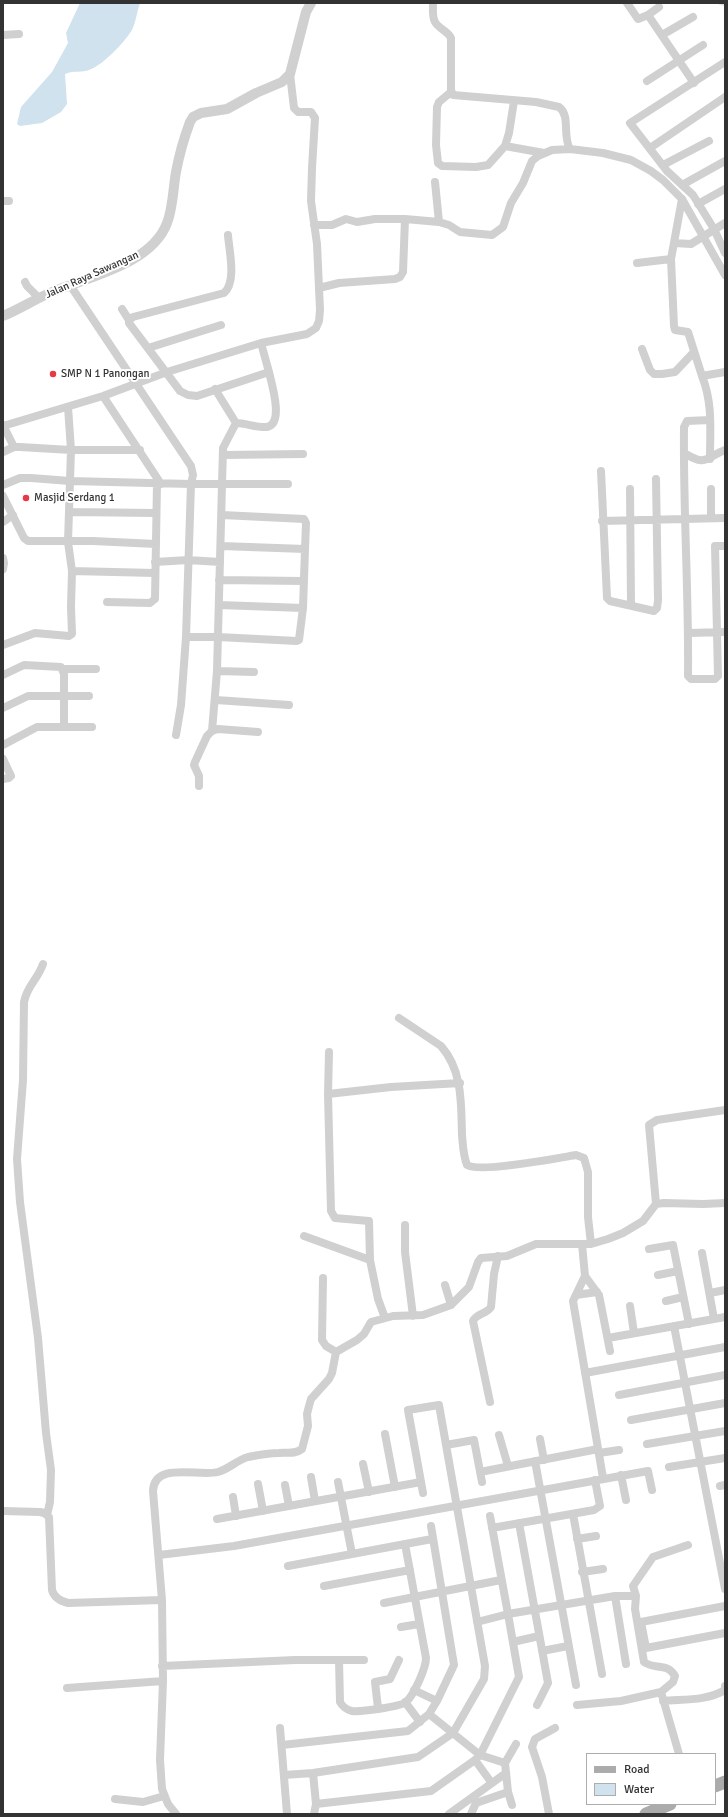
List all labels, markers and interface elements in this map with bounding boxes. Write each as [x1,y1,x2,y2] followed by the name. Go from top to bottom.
[43,248,141,302] street label: Jalan Raya Sawangan
[61,367,149,381] place label: SMP N 1 Panongan
[48,369,58,379] marker: SMP N 1 Panongan
[34,491,115,505] place label: Masjid Serdang 1
[21,493,31,503] marker: Masjid Serdang 1
[586,1753,716,1805] legend
[624,1762,650,1777] text: Road
[624,1782,654,1797] text: Water

